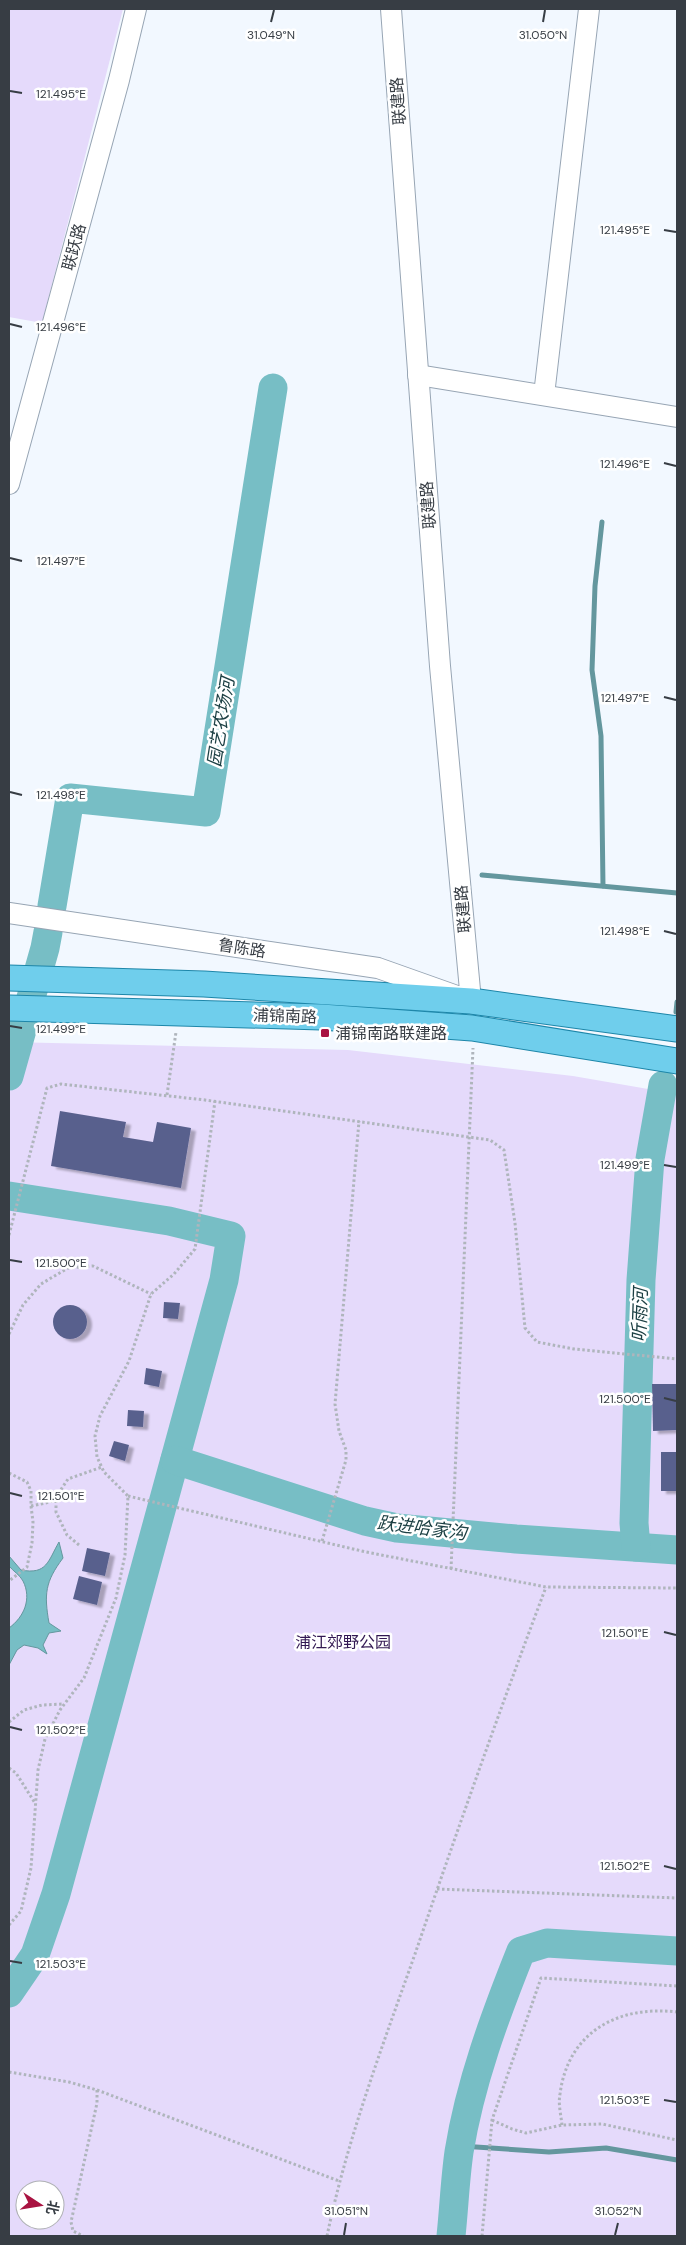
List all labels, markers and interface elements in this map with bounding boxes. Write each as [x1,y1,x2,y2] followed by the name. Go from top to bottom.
[247,27,295,43] text: 31.049°N
[519,27,567,43] text: 31.050°N
[386,76,410,126] street label: 联建路
[36,86,86,102] text: 121.495°E
[58,221,90,273] street label: 联跃路
[600,222,650,238] text: 121.495°E
[36,319,86,335] text: 121.496°E
[600,456,650,472] text: 121.496°E
[416,480,440,530] street label: 联建路
[37,553,86,569] text: 121.497°E
[202,673,240,768] water label: 园艺农场河
[601,690,650,706] text: 121.497°E
[36,787,86,803] text: 121.498°E
[450,884,476,934] street label: 联建路
[600,923,650,939] text: 121.498°E
[217,934,267,962] street label: 鲁陈路
[253,1004,317,1028] street label: 浦锦南路
[36,1021,86,1037] text: 121.499°E
[335,1023,447,1044] place label: 浦锦南路联建路
[319,1027,331,1039] marker: 浦锦南路联建路
[600,1157,650,1173] text: 121.499°E
[35,1255,87,1271] text: 121.500°E
[627,1285,653,1342] water label: 听雨河
[599,1391,651,1407] text: 121.500°E
[38,1488,85,1504] text: 121.501°E
[376,1511,470,1546] water label: 跃进哈家沟
[602,1625,649,1641] text: 121.501°E
[295,1632,391,1653] park label: 浦江郊野公园
[36,1722,86,1738] text: 121.502°E
[600,1858,650,1874] text: 121.502°E
[36,1956,86,1972] text: 121.503°E
[600,2092,650,2108] text: 121.503°E
[15,2180,65,2230] north arrow
[42,2199,63,2216] text: 北
[324,2203,368,2219] text: 31.051°N
[594,2203,642,2219] text: 31.052°N

